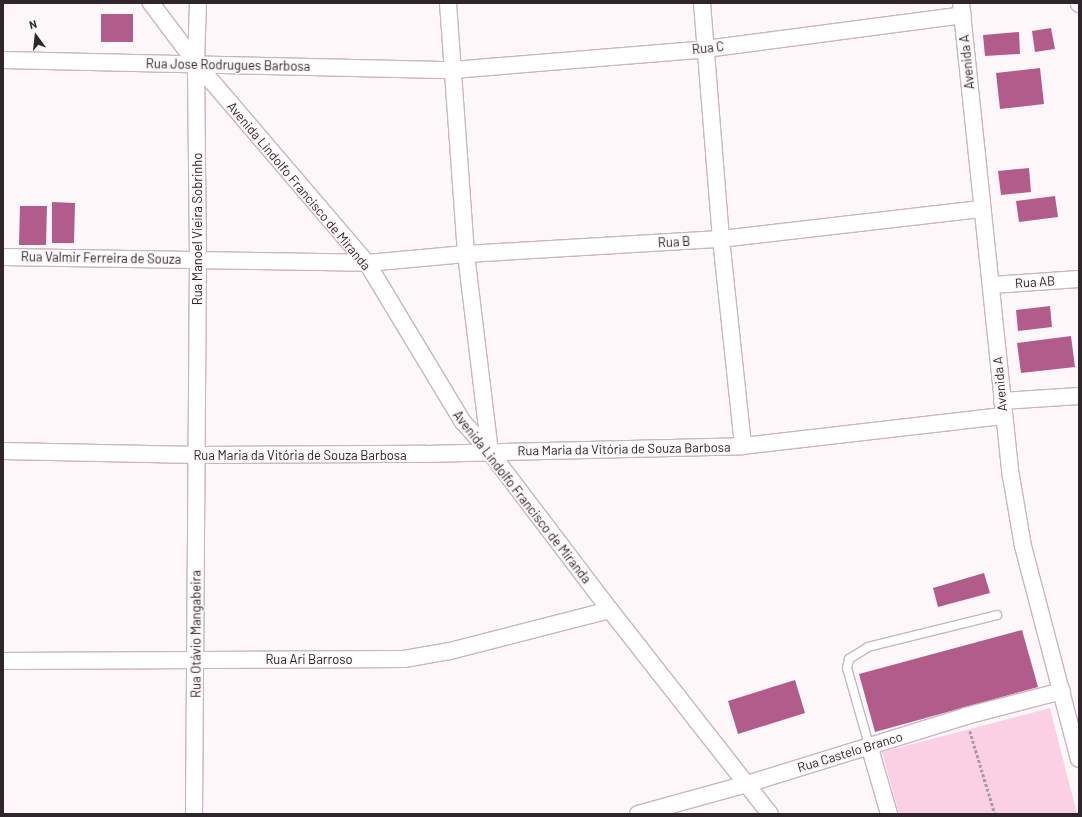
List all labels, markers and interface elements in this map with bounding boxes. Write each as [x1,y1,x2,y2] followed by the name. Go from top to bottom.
[16,16,56,56] north arrow
[28,17,38,31] text: N
[956,34,978,90] street label: Avenida A
[691,39,725,57] street label: Rua C
[146,56,310,74] street label: Rua Jose Rodrugues Barbosa
[224,99,374,273] street label: Avenida Lindolfo Francisco de Miranda
[189,153,205,305] street label: Rua Manoel Vieira Sobrinho
[657,233,691,251] street label: Rua B
[21,249,181,267] street label: Rua Valmir Ferreira de Souza
[1014,273,1056,291] street label: Rua AB
[990,356,1010,412] street label: Avenida A
[450,407,594,587] street label: Avenida Lindolfo Francisco de Miranda
[517,439,731,459] street label: Rua Maria da Vitória de Souza Barbosa
[193,447,407,463] street label: Rua Maria da Vitória de Souza Barbosa
[188,570,204,698] street label: Rua Otávio Mangabeira
[265,651,353,667] street label: Rua Ari Barroso
[795,729,905,775] street label: Rua Castelo Branco

